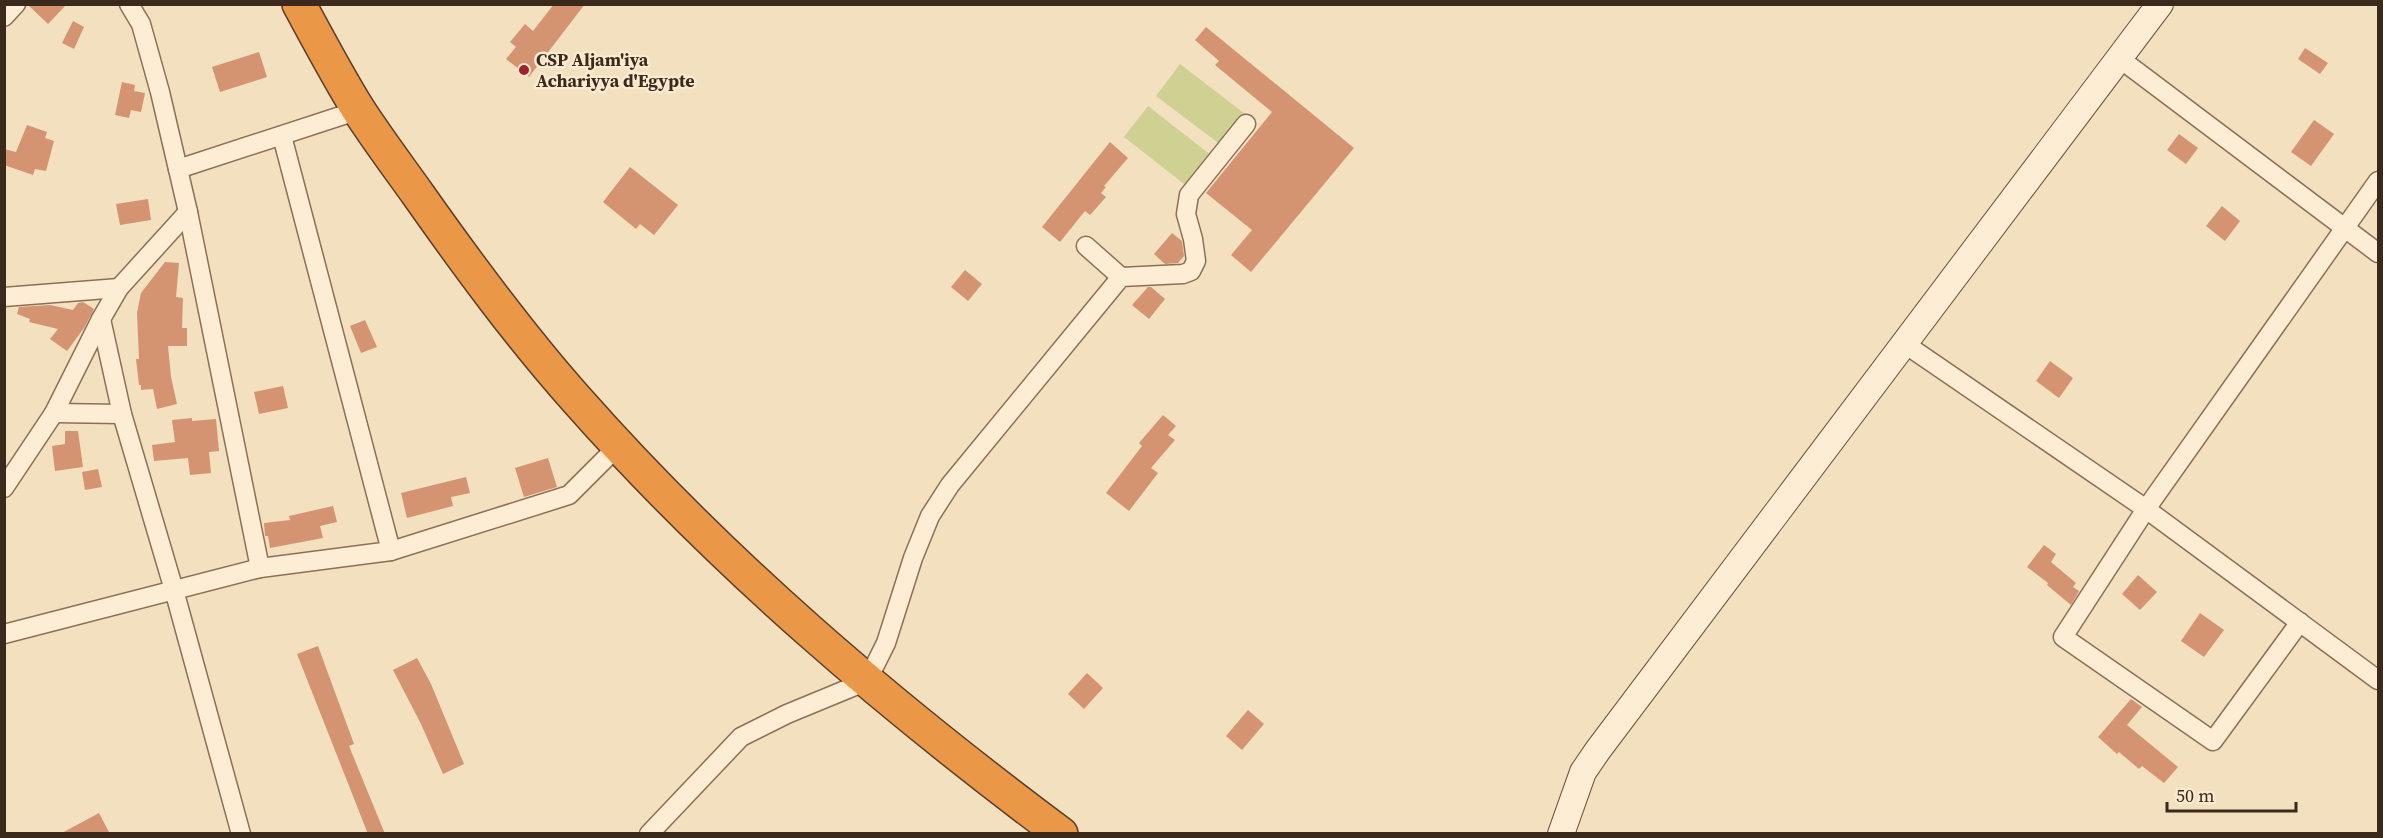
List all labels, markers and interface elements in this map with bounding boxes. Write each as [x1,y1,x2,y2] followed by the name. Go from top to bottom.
[536,47,695,93] place label: CSP Aljam'iya Achariyya d'Egypte
[517,63,531,77] marker: CSP Aljam'iya Achariyya d'Egypte
[2167,775,2296,813] scale bar
[2176,783,2214,808] text: 50 m

